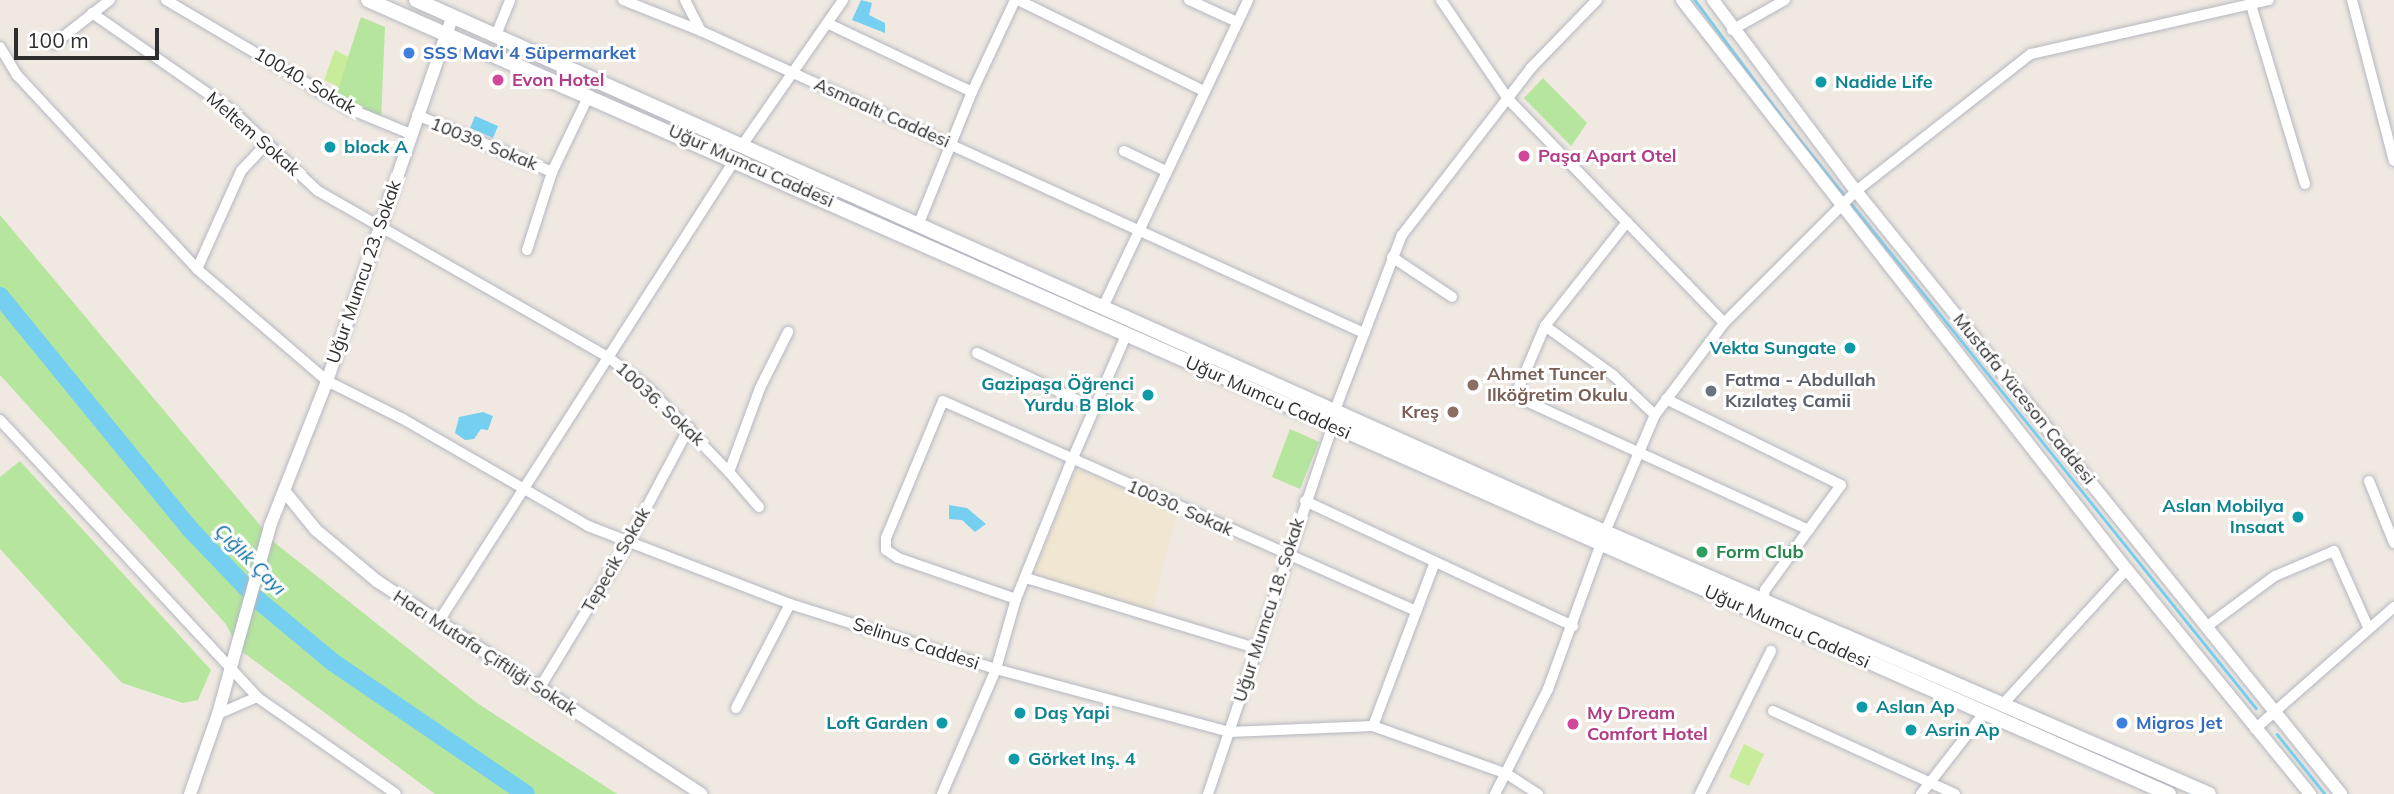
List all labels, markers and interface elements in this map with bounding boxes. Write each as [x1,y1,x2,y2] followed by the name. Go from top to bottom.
[18,14,163,58] scale bar
[27,27,89,53] text: 100 m
[423,42,636,64] place label: SSS Mavi 4 Süpermarket
[250,43,360,119] street label: 10040. Sokak
[401,45,417,61] marker: SSS Mavi 4 Süpermarket
[512,69,604,91] place label: Evon Hotel
[1835,71,1933,93] place label: Nadide Life
[490,72,506,88] marker: Evon Hotel
[811,73,953,153] street label: Asmaaltı Caddesi
[1813,74,1829,90] marker: Nadide Life
[202,88,304,180] street label: Meltem Sokak
[427,113,541,175] street label: 10039. Sokak
[665,120,837,212] street label: Uğur Mumcu Caddesi
[344,136,408,158] place label: block A
[322,139,338,155] marker: block A
[1538,145,1676,167] place label: Paşa Apart Otel
[1516,148,1532,164] marker: Paşa Apart Otel
[322,178,406,366] street label: Uğur Mumcu 23. Sokak
[1948,309,2100,489] street label: Mustafa Yüceson Caddesi
[1710,337,1836,359] place label: Vekta Sungate
[1842,340,1858,356] marker: Vekta Sungate
[1182,352,1354,444] street label: Uğur Mumcu Caddesi
[611,357,709,451] street label: 10036. Sokak
[1487,364,1628,406] place label: Ahmet Tuncer Ilköğretim Okulu
[1725,370,1876,412] place label: Fatma - Abdullah Kızılateş Camii
[981,374,1134,416] place label: Gazipaşa Öğrenci Yurdu B Blok
[1465,377,1481,393] marker: Ahmet Tuncer Ilköğretim Okulu
[1703,383,1719,399] marker: Fatma - Abdullah Kızılateş Camii
[1140,387,1156,403] marker: Gazipaşa Öğrenci Yurdu B Blok
[1401,401,1439,423] place label: Kreş
[1445,404,1461,420] marker: Kreş
[1124,475,1236,541] street label: 10030. Sokak
[2162,496,2284,538] place label: Aslan Mobilya Insaat
[577,504,655,616] street label: Tepecik Sokak
[2290,509,2306,525] marker: Aslan Mobilya Insaat
[1229,515,1309,705] street label: Uğur Mumcu 18. Sokak
[210,520,290,600] water label: Çığlık Çayı
[1716,541,1804,563] place label: Form Club
[1694,544,1710,560] marker: Form Club
[1701,581,1873,673] street label: Uğur Mumcu Caddesi
[389,586,581,720] street label: Hacı Mutafa Çiftliği Sokak
[850,613,982,675] street label: Selinus Caddesi
[1876,696,1955,718] place label: Aslan Ap
[1854,699,1870,715] marker: Aslan Ap
[1034,702,1110,724] place label: Daş Yapi
[1587,703,1708,746] place label: My Dream Comfort Hotel
[1012,705,1028,721] marker: Daş Yapi
[826,712,928,734] place label: Loft Garden
[2136,712,2222,734] place label: Migros Jet
[934,715,950,731] marker: Loft Garden
[2114,715,2130,731] marker: Migros Jet
[1565,716,1581,732] marker: My Dream Comfort Hotel
[1925,719,2000,741] place label: Asrin Ap
[1903,722,1919,738] marker: Asrin Ap
[1028,748,1135,770] place label: Görket Inş. 4
[1006,751,1022,767] marker: Görket Inş. 4

